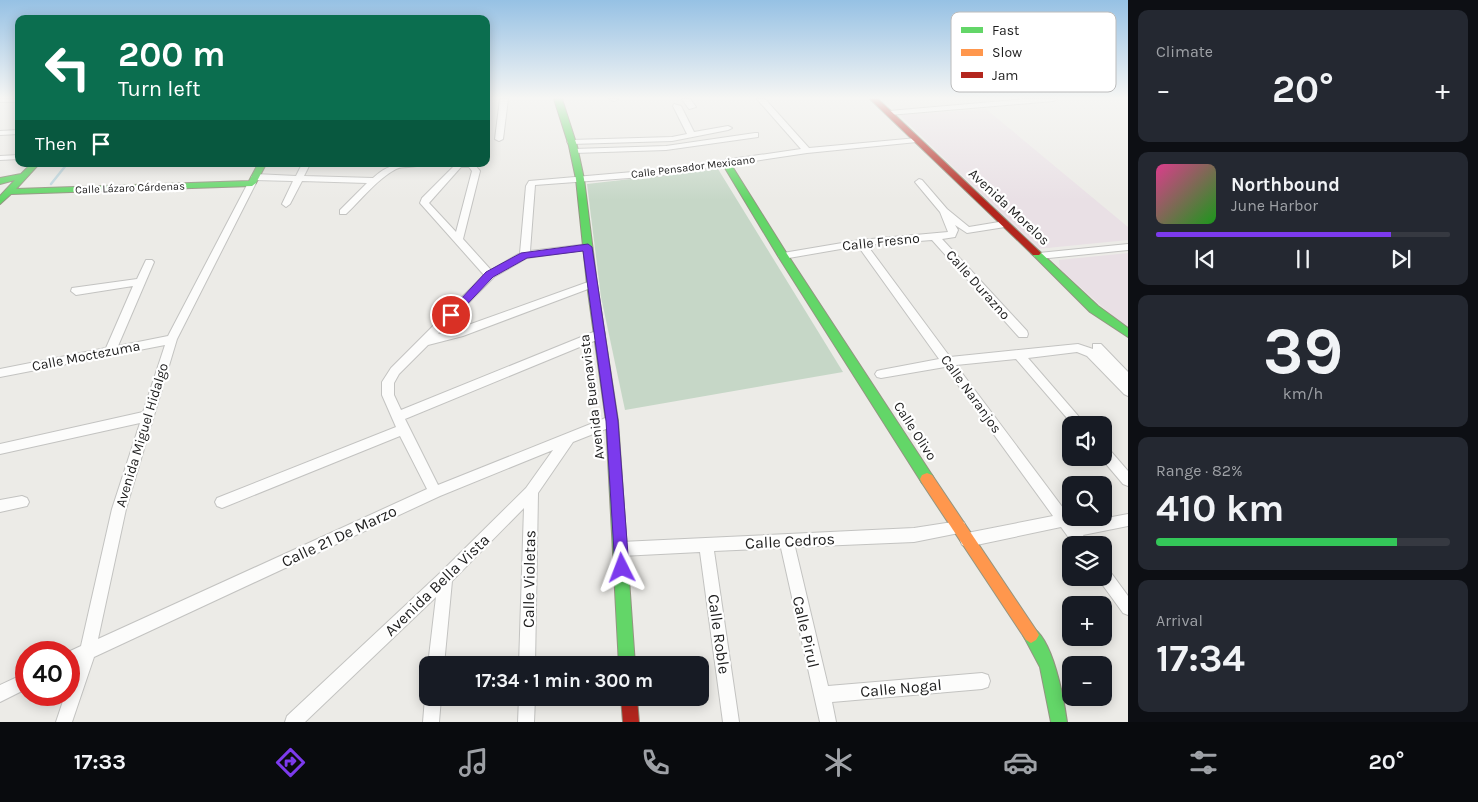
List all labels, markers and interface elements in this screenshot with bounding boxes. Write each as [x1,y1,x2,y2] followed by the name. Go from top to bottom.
[951,12,1116,92] legend
[992,22,1019,39] text: Fast
[118,34,226,75] text: 200 m
[35,35,100,100] icon: left
[1156,42,1213,61] text: Climate
[992,44,1022,61] text: Slow
[992,67,1018,84] text: Jam
[1272,67,1334,112] text: 20°
[1156,73,1171,106] text: −
[1435,73,1450,106] text: +
[118,76,201,102] text: Turn left
[87,130,115,158] icon: arrive
[35,133,77,155] text: Then
[630,153,756,181] street label: Calle Pensador Mexicano
[965,165,1053,249] street label: Avenida Morelos
[1231,174,1340,196] text: Northbound
[75,180,185,196] street label: Calle Lázaro Cárdenas
[1231,196,1318,215] text: June Harbor
[841,229,921,255] street label: Calle Fresno
[1191,245,1219,273] icon: previous
[1289,245,1317,273] icon: pause
[1387,245,1415,273] icon: next
[942,247,1014,323] street label: Calle Durazno
[430,294,472,336] pin
[437,301,465,329] icon: arrive
[1263,313,1343,389] text: 39
[576,333,608,461] street label: Avenida Buenavista
[31,337,141,375] street label: Calle Moctezuma
[937,352,1005,436] street label: Calle Naranjos
[112,361,172,509] street label: Avenida Miguel Hidalgo
[1283,384,1323,403] text: km/h
[890,398,940,464] street label: Calle Olivo
[1062,416,1112,706] map controls
[1062,416,1112,466] button: sound
[1156,461,1243,480] text: Range · 82%
[1062,476,1112,526] button: search
[1156,486,1284,531] text: 410 km
[278,501,400,571] street label: Calle 21 De Marzo
[745,529,835,553] street label: Calle Cedros
[381,530,493,640] street label: Avenida Bella Vista
[519,530,539,628] street label: Calle Violetas
[1062,536,1112,586] button: layers
[595,541,647,593] position arrow
[704,593,734,675] street label: Calle Roble
[789,594,823,670] street label: Calle Pirul
[1062,596,1112,646] button: +
[1156,611,1203,630] text: Arrival
[1156,636,1245,681] text: 17:34
[15,641,80,706] speed limit sign: 40
[1062,656,1112,706] button: −
[475,670,653,692] text: 17:34 · 1 min · 300 m
[860,675,942,701] street label: Calle Nogal
[273,745,308,780] icon: directions
[456,745,491,780] icon: music
[638,745,673,780] icon: phone
[821,745,856,780] icon: climate
[1003,745,1038,780] icon: car
[1186,745,1221,780] icon: filters
[74,749,126,775] text: 17:33
[1368,749,1404,775] text: 20°

